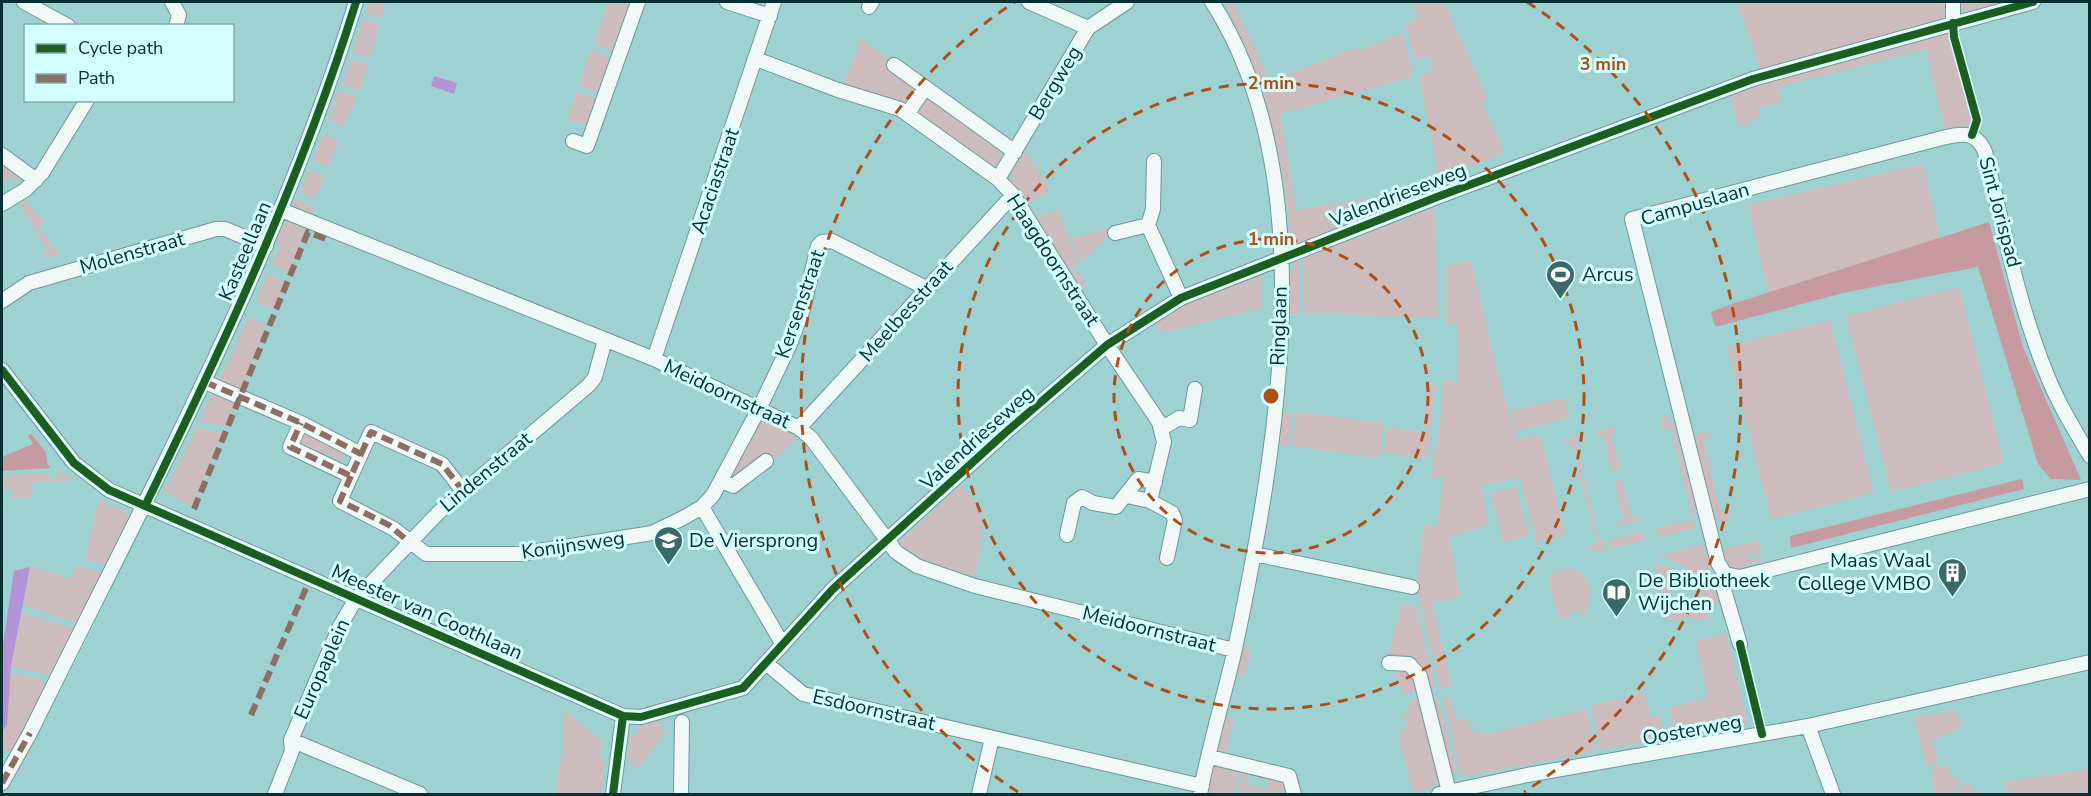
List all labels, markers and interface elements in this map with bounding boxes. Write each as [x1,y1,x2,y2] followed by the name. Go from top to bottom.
[24,24,234,102] legend
[78,36,163,60] text: Cycle path
[1022,41,1088,125] street label: Bergweg
[1580,52,1626,76] text: 3 min
[78,66,115,90] text: Path
[1248,71,1294,95] text: 2 min
[684,123,746,238] street label: Acaciastraat
[1972,154,2028,270] street label: Sint Jorispad
[1325,157,1470,234] street label: Valendrieseweg
[1638,176,1752,232] street label: Campuslaan
[1000,189,1106,332] street label: Haagdoornstraat
[212,197,278,305] street label: Kasteellaan
[76,225,188,281] street label: Molenstraat
[1248,227,1294,251] text: 1 min
[769,245,832,362] street label: Kersenstraat
[853,254,960,368] street label: Meelbesstraat
[1545,258,1577,300] sports icon: Arcus
[1582,261,1634,288] place label: Arcus
[1264,286,1294,366] street label: Ringlaan
[659,353,795,436] street label: Meidoornstraat
[914,380,1040,497] street label: Valendrieseweg
[1261,386,1281,406] centre of rings
[434,425,538,518] street label: Lindenstraat
[520,524,626,566] street label: Konijnsweg
[652,524,684,566] school or university icon: De Viersprong
[689,527,818,554] place label: De Viersprong
[1798,547,1931,597] place label: Maas Waal College VMBO
[1936,556,1968,598] building icon: Maas Waal College VMBO
[327,558,527,666] street label: Meester van Coothlaan
[1638,567,1771,617] place label: De Bibliotheek Wijchen
[1601,576,1633,618] library icon: De Bibliotheek Wijchen
[1079,599,1219,659] street label: Meidoornstraat
[288,614,356,724] street label: Europaplein
[810,683,939,737] street label: Esdoornstraat
[1640,708,1744,752] street label: Oosterweg

